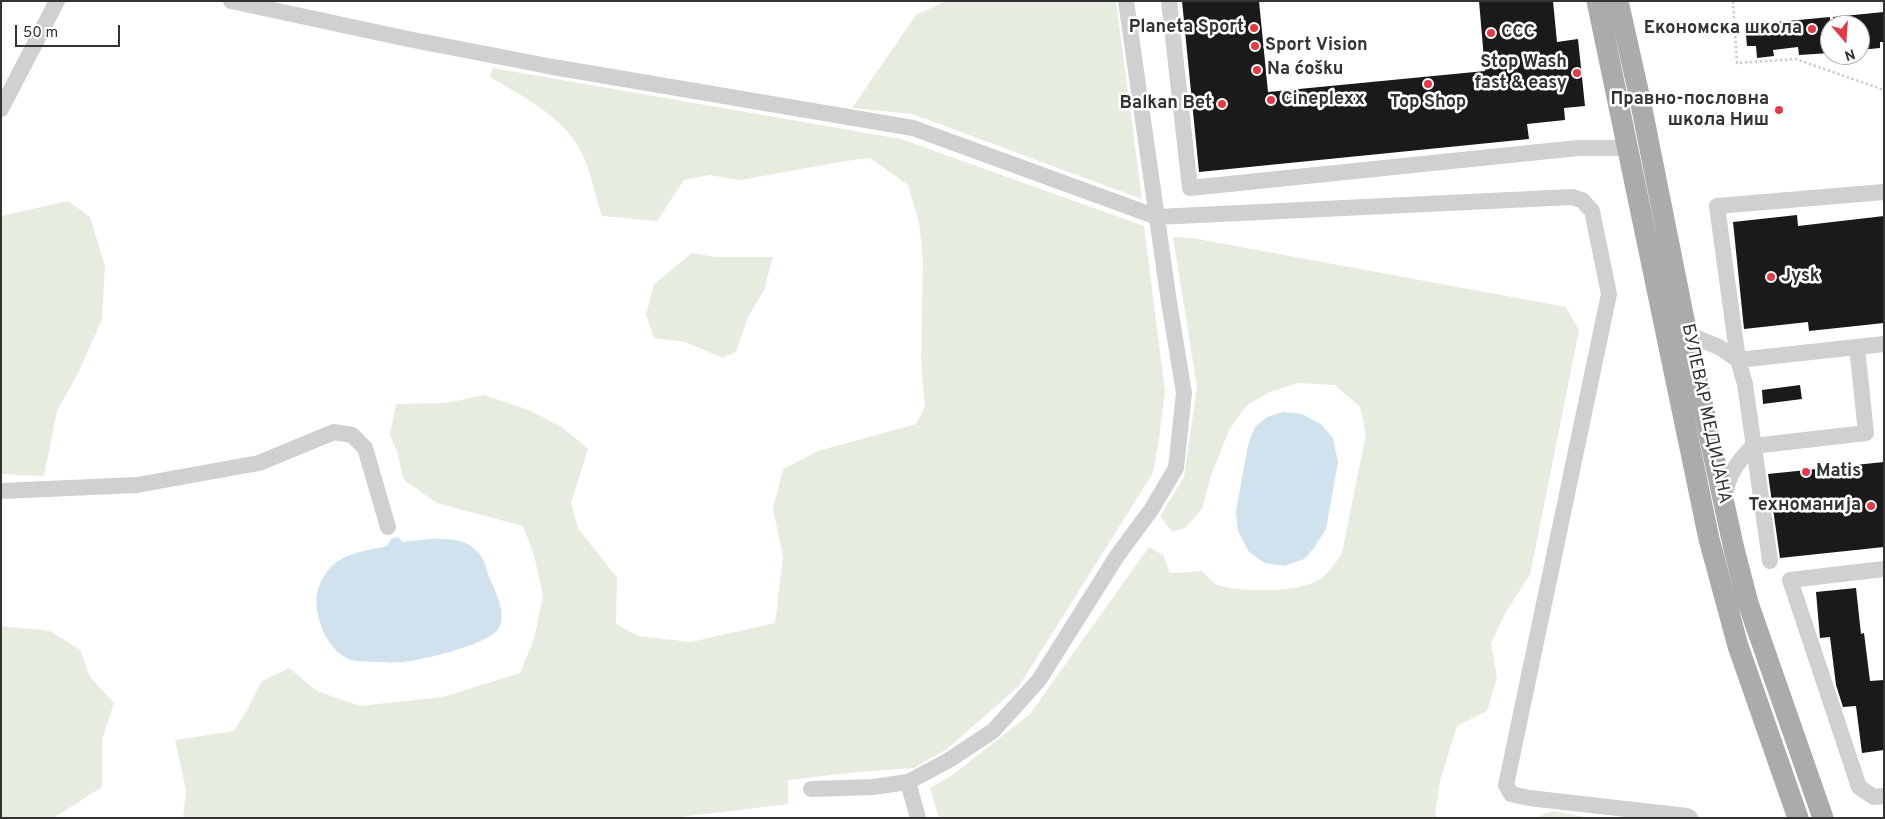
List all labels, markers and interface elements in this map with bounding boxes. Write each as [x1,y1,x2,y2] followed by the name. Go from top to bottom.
[18,15,122,47] scale bar
[1820,15,1870,65] north arrow
[1129,17,1244,39] place label: Planeta Sport
[1644,18,1802,40] place label: Економска школа
[1248,22,1260,34] marker: Planeta Sport
[1501,22,1535,44] place label: CCC
[1806,23,1818,35] marker: Економска школа
[23,24,58,43] text: 50 m
[1485,27,1497,39] marker: CCC
[1265,35,1368,57] place label: Sport Vision
[1249,40,1261,52] marker: Sport Vision
[1842,44,1857,63] text: N
[1474,52,1567,94] place label: Stop Wash fast & easy
[1267,59,1344,81] place label: Na ćošku
[1251,64,1263,76] marker: Na ćošku
[1571,67,1583,79] marker: Stop Wash fast & easy
[1422,78,1434,90] marker: Top Shop
[1281,89,1365,111] place label: Cineplexx
[1611,89,1769,132] place label: Правно-пословна школа Ниш
[1390,92,1466,114] place label: Top Shop
[1120,93,1212,115] place label: Balkan Bet
[1265,94,1277,106] marker: Cineplexx
[1216,98,1228,110] marker: Balkan Bet
[1773,104,1785,116] marker: Правно-пословна школа Ниш
[1781,266,1820,288] place label: Jysk
[1765,271,1777,283] marker: Jysk
[1675,322,1735,506] street label: БУЛЕВАР МЕДИЈАНА
[1816,461,1861,483] place label: Matis
[1800,466,1812,478] marker: Matis
[1748,495,1861,517] place label: Техноманија
[1865,500,1877,512] marker: Техноманија

